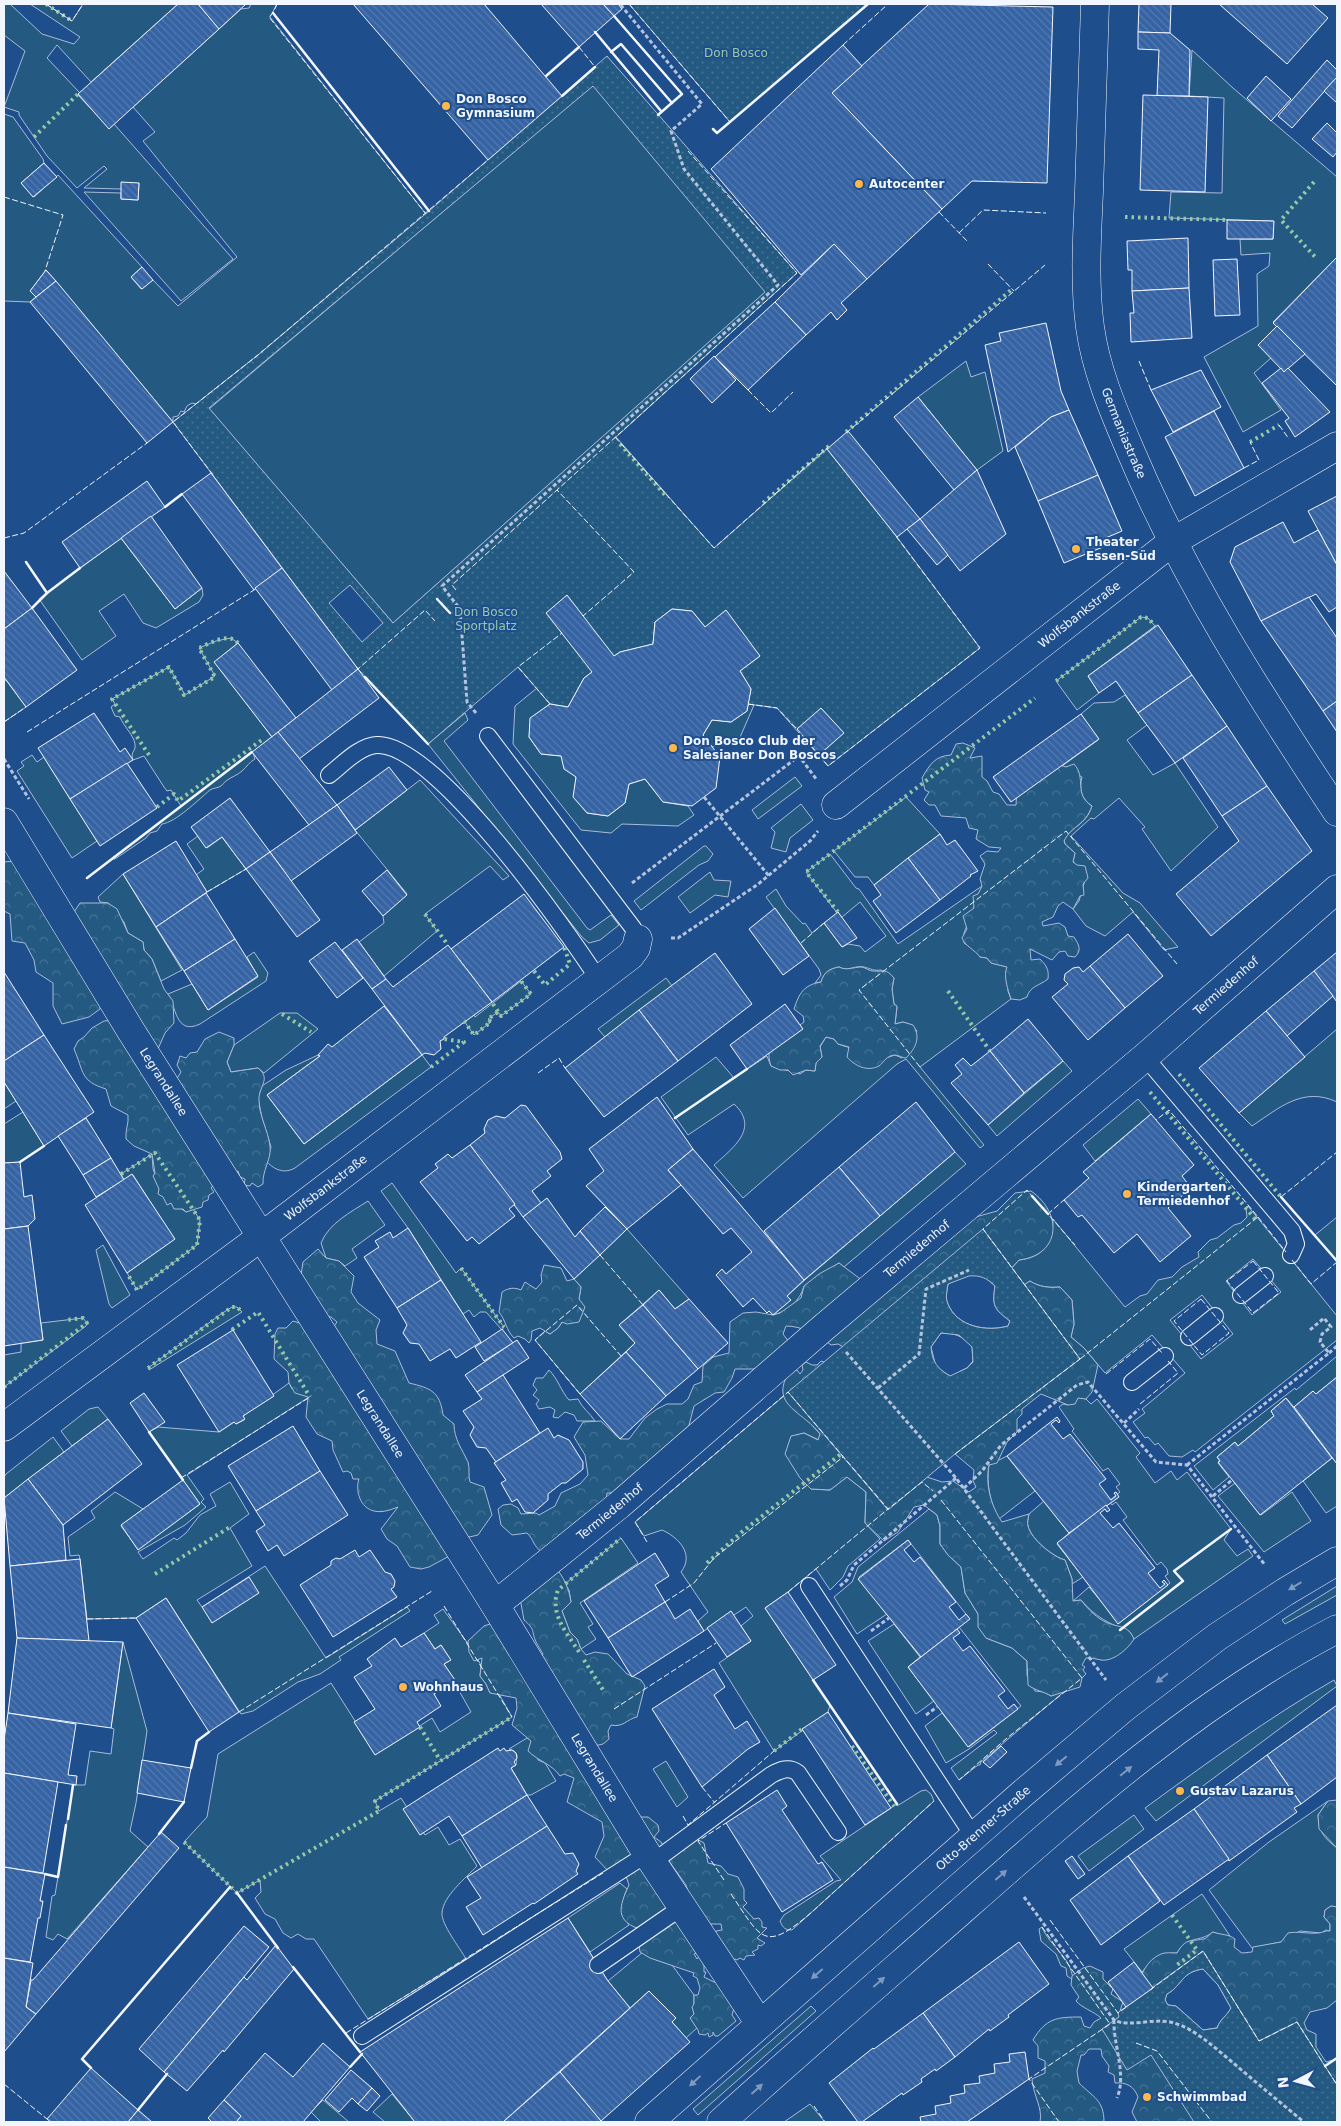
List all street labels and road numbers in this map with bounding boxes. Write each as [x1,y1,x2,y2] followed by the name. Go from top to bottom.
[1099,386,1149,481] street label: Germaniastraße
[1036,578,1123,651] street label: Wolfsbankstraße
[1190,953,1262,1019] street label: Termiedenhof
[137,1045,190,1119] street label: Legrandallee
[282,1152,370,1224] street label: Wolfsbankstraße
[880,1217,953,1281] street label: Termiedenhof
[354,1387,407,1461] street label: Legrandallee
[573,1480,646,1544] street label: Termiedenhof
[568,1731,621,1805] street label: Legrandallee
[933,1783,1033,1873] street label: Otto-Brenner-Straße

